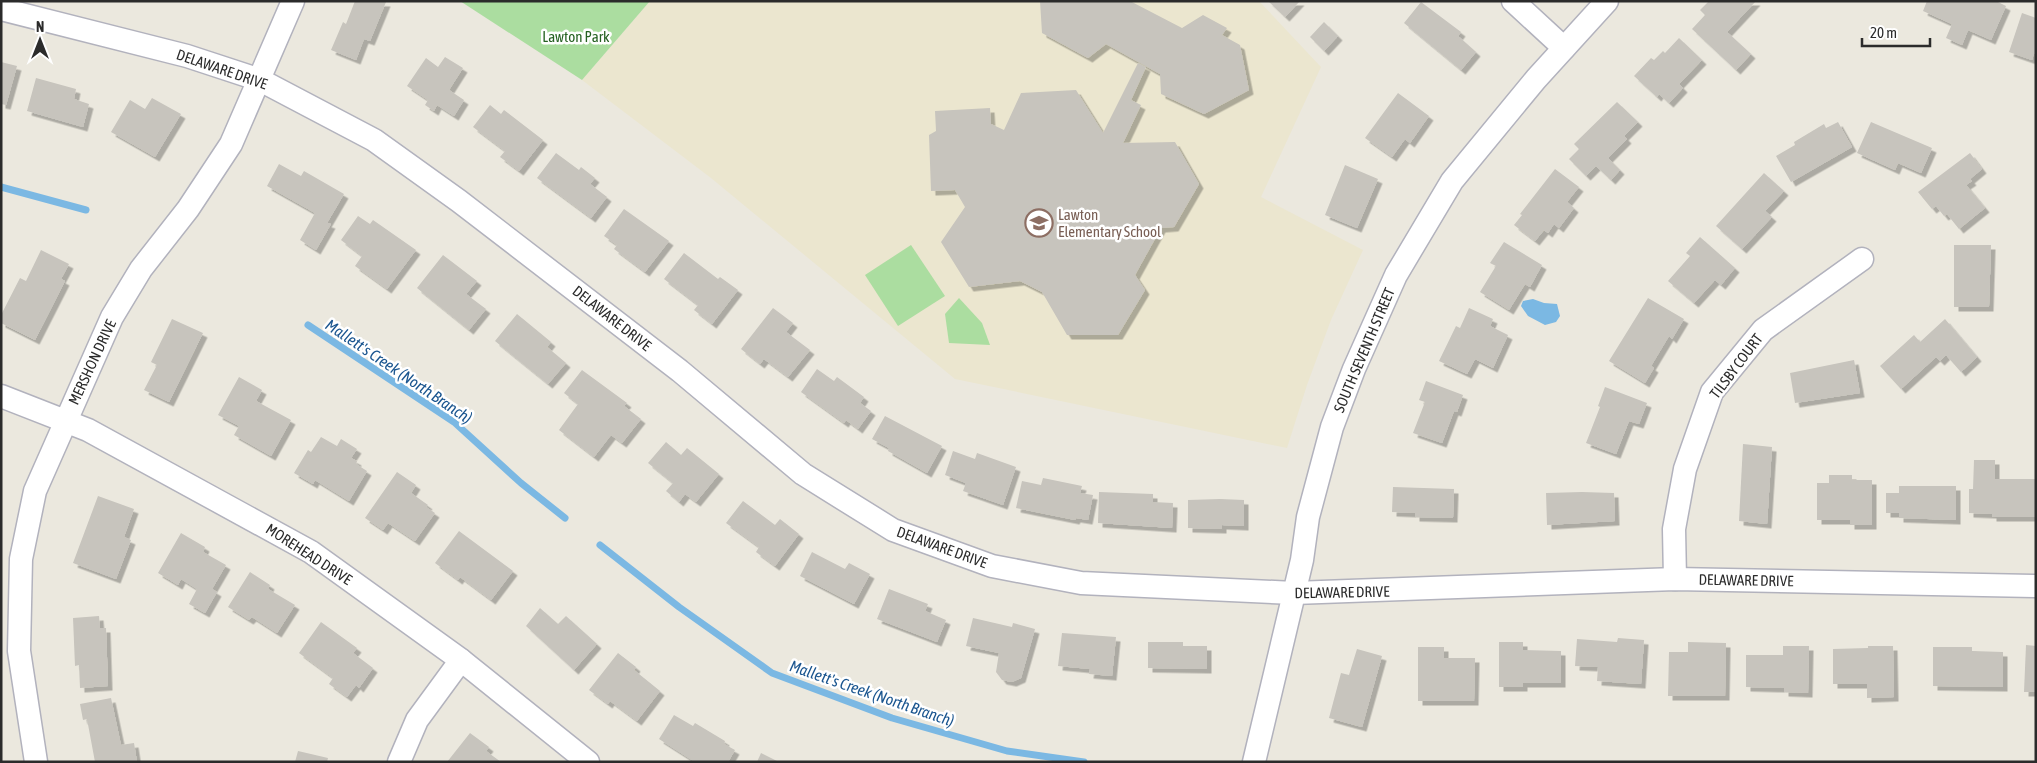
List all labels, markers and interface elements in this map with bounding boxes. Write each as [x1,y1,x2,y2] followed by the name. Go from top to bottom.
[15,15,65,65] north arrow
[1862,15,1930,47] scale bar
[36,19,44,35] text: N
[1870,24,1897,41] text: 20 m
[542,28,610,45] park label: Lawton Park
[174,46,270,93] street label: DELAWARE DRIVE
[1058,206,1161,240] place label: Lawton Elementary School
[1024,208,1054,238] school or university icon: Lawton Elementary School
[569,282,655,354] street label: DELAWARE DRIVE
[1330,285,1398,415] street label: SOUTH SEVENTH STREET
[322,315,476,428] water label: Mallett's Creek (North Branch)
[65,316,119,407] street label: MERSHON DRIVE
[1706,330,1766,402] street label: TILSBY COURT
[263,520,356,588] street label: MOREHEAD DRIVE
[894,523,990,571] street label: DELAWARE DRIVE
[1698,571,1794,589] street label: DELAWARE DRIVE
[1294,583,1390,601] street label: DELAWARE DRIVE
[787,656,957,731] water label: Mallett's Creek (North Branch)

